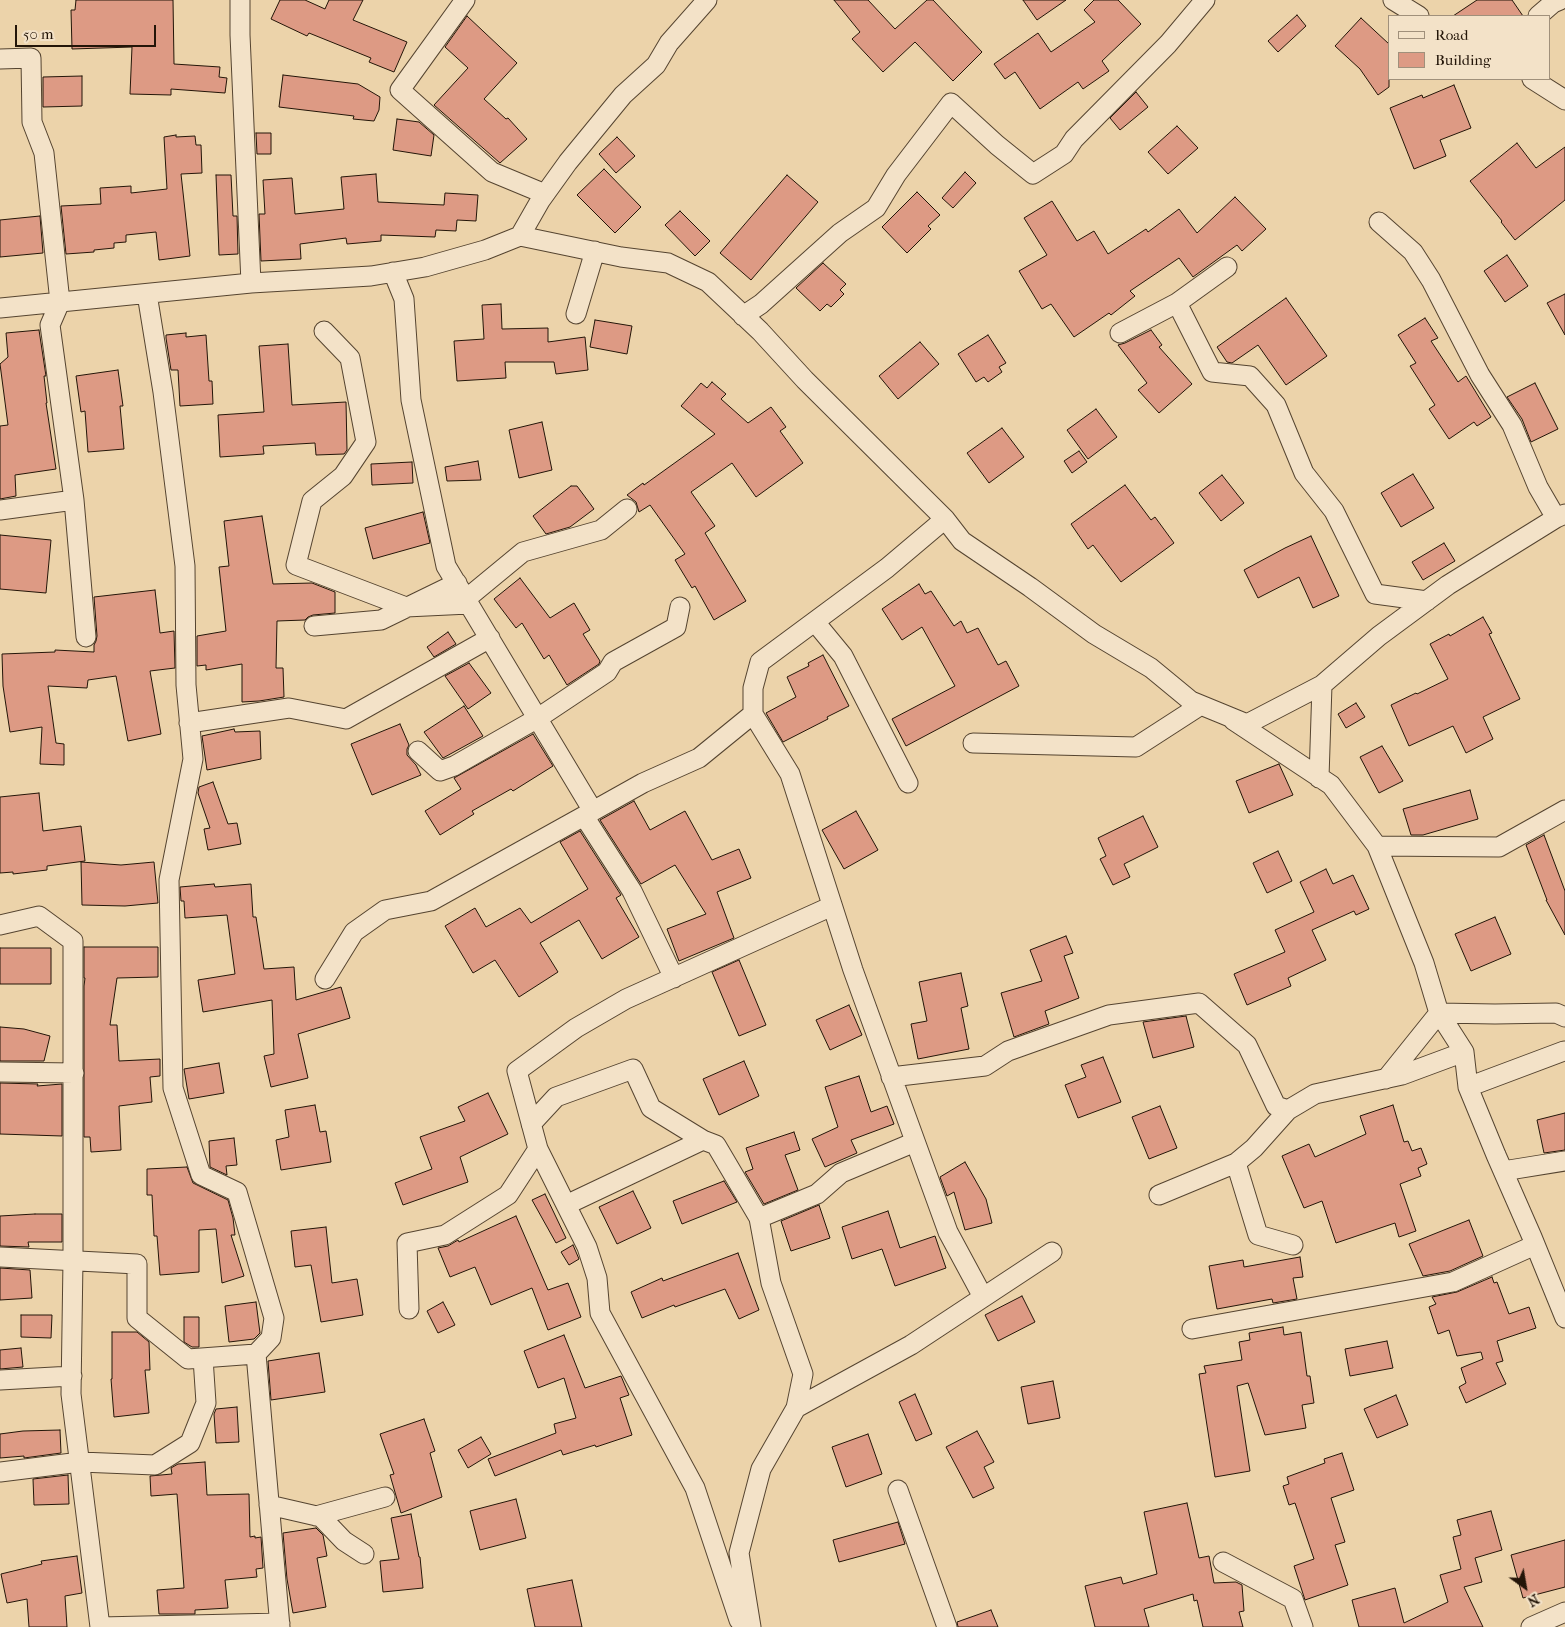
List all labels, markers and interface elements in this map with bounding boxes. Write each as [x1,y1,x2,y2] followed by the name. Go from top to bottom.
[18,15,159,47] scale bar
[1388,15,1550,80] legend
[23,25,53,43] text: 50 m
[1435,26,1468,44] text: Road
[1435,51,1491,69] text: Building
[1500,1562,1550,1612] north arrow
[1524,1590,1542,1610] text: N

